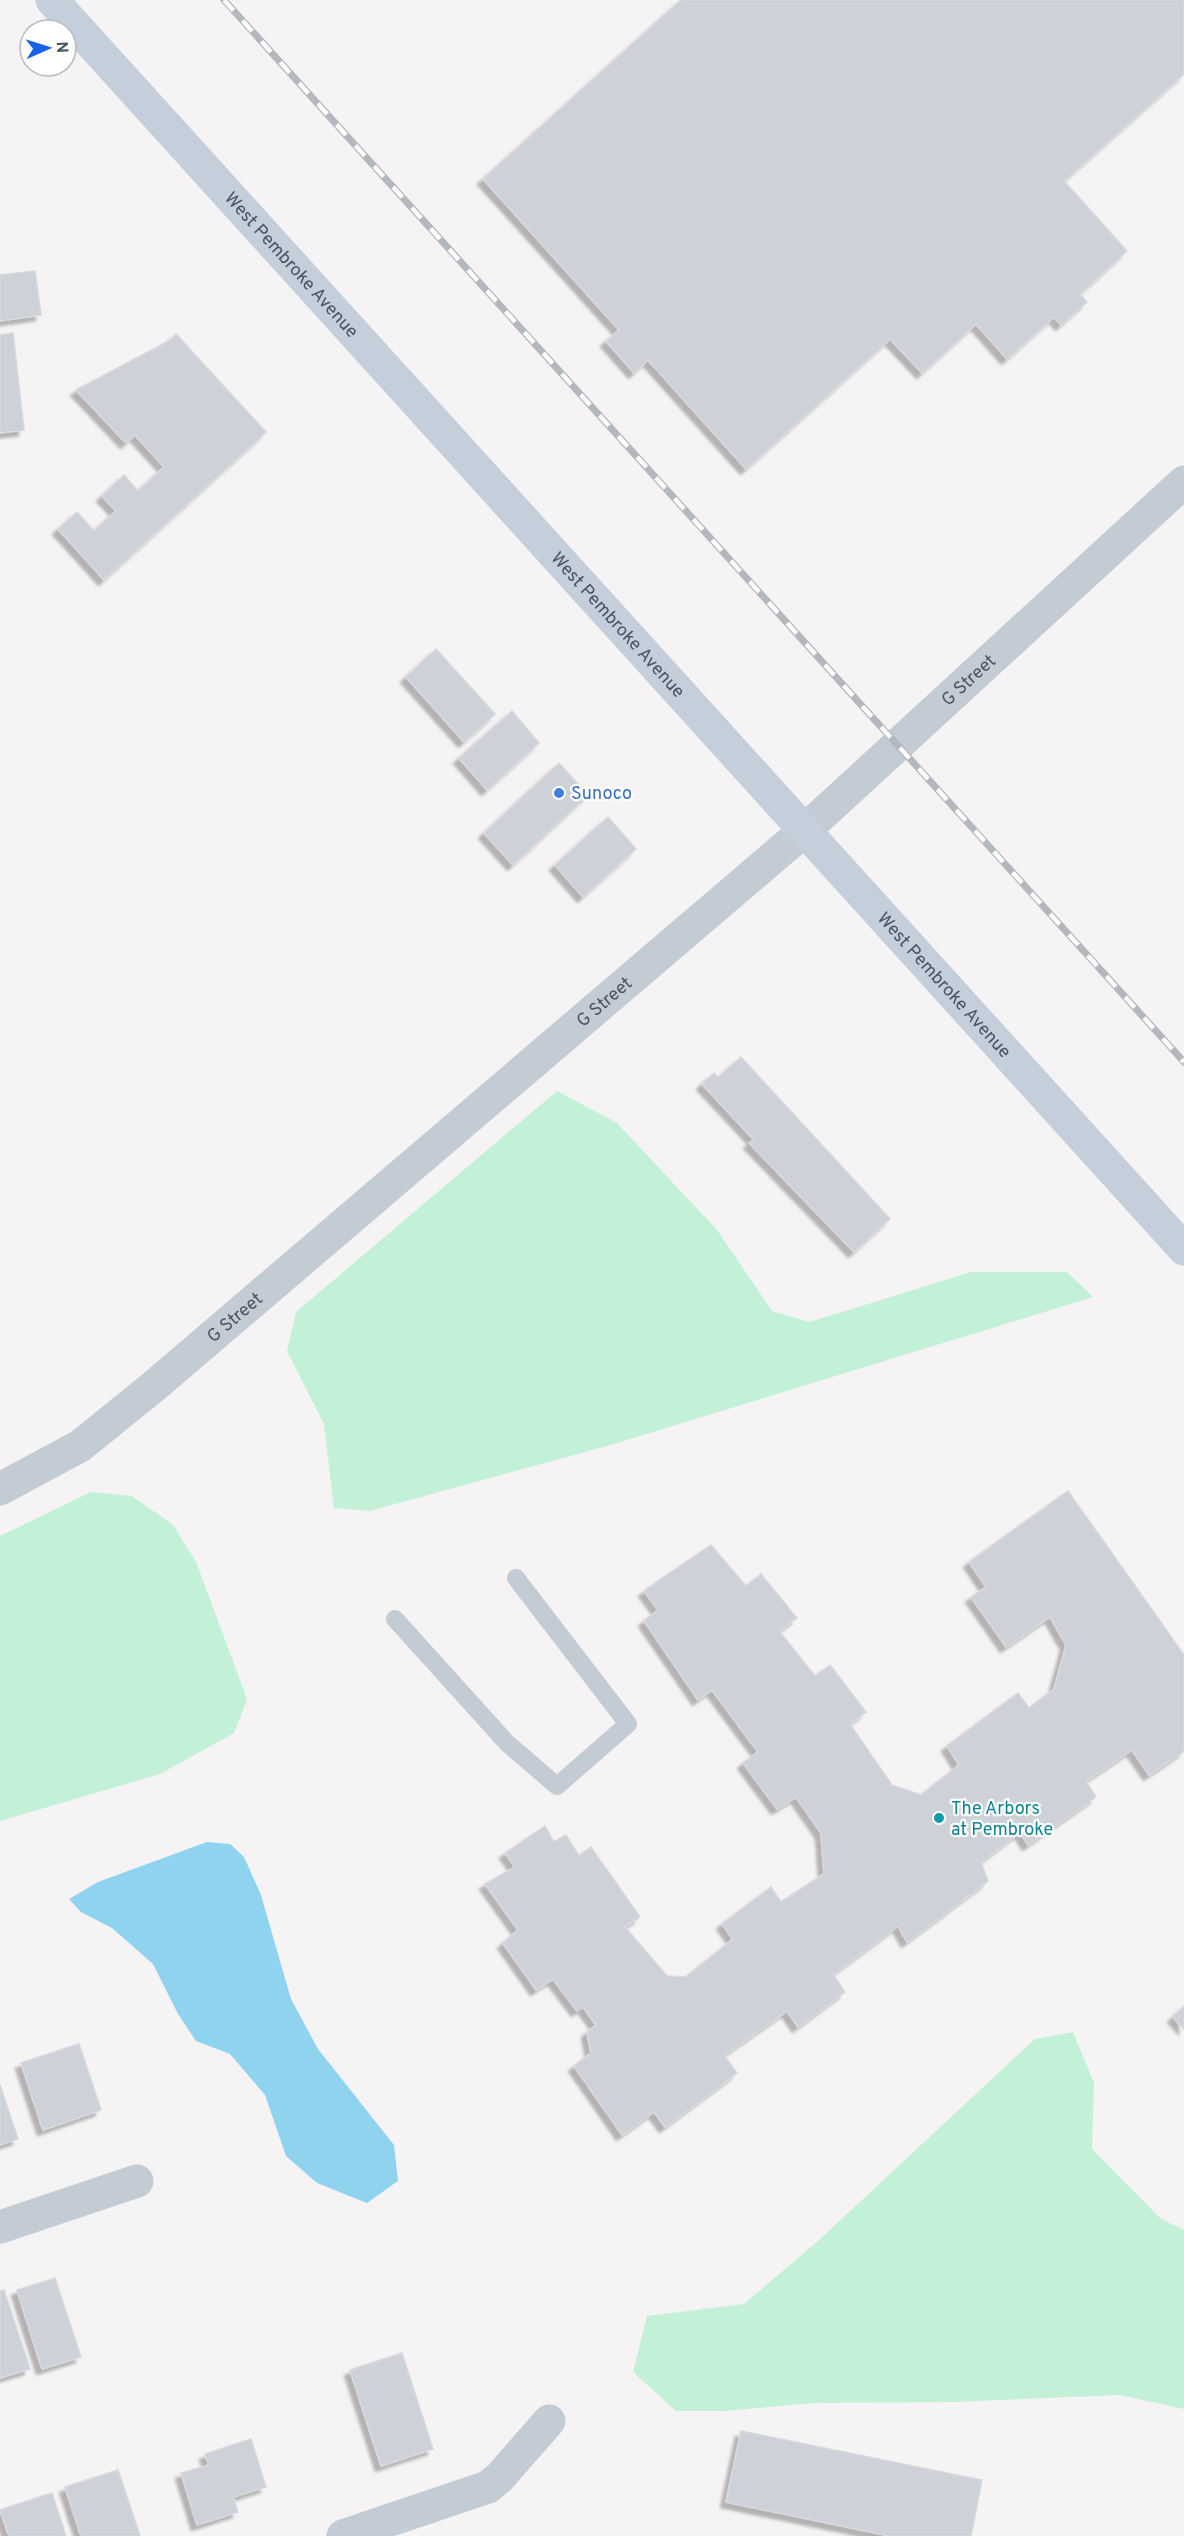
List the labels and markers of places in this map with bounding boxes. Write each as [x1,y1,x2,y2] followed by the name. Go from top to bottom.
[571,783,632,806] place label: Sunoco
[552,786,566,800] marker: Sunoco
[951,1798,1053,1842] place label: The Arbors at Pembroke
[932,1811,946,1825] marker: The Arbors at Pembroke

